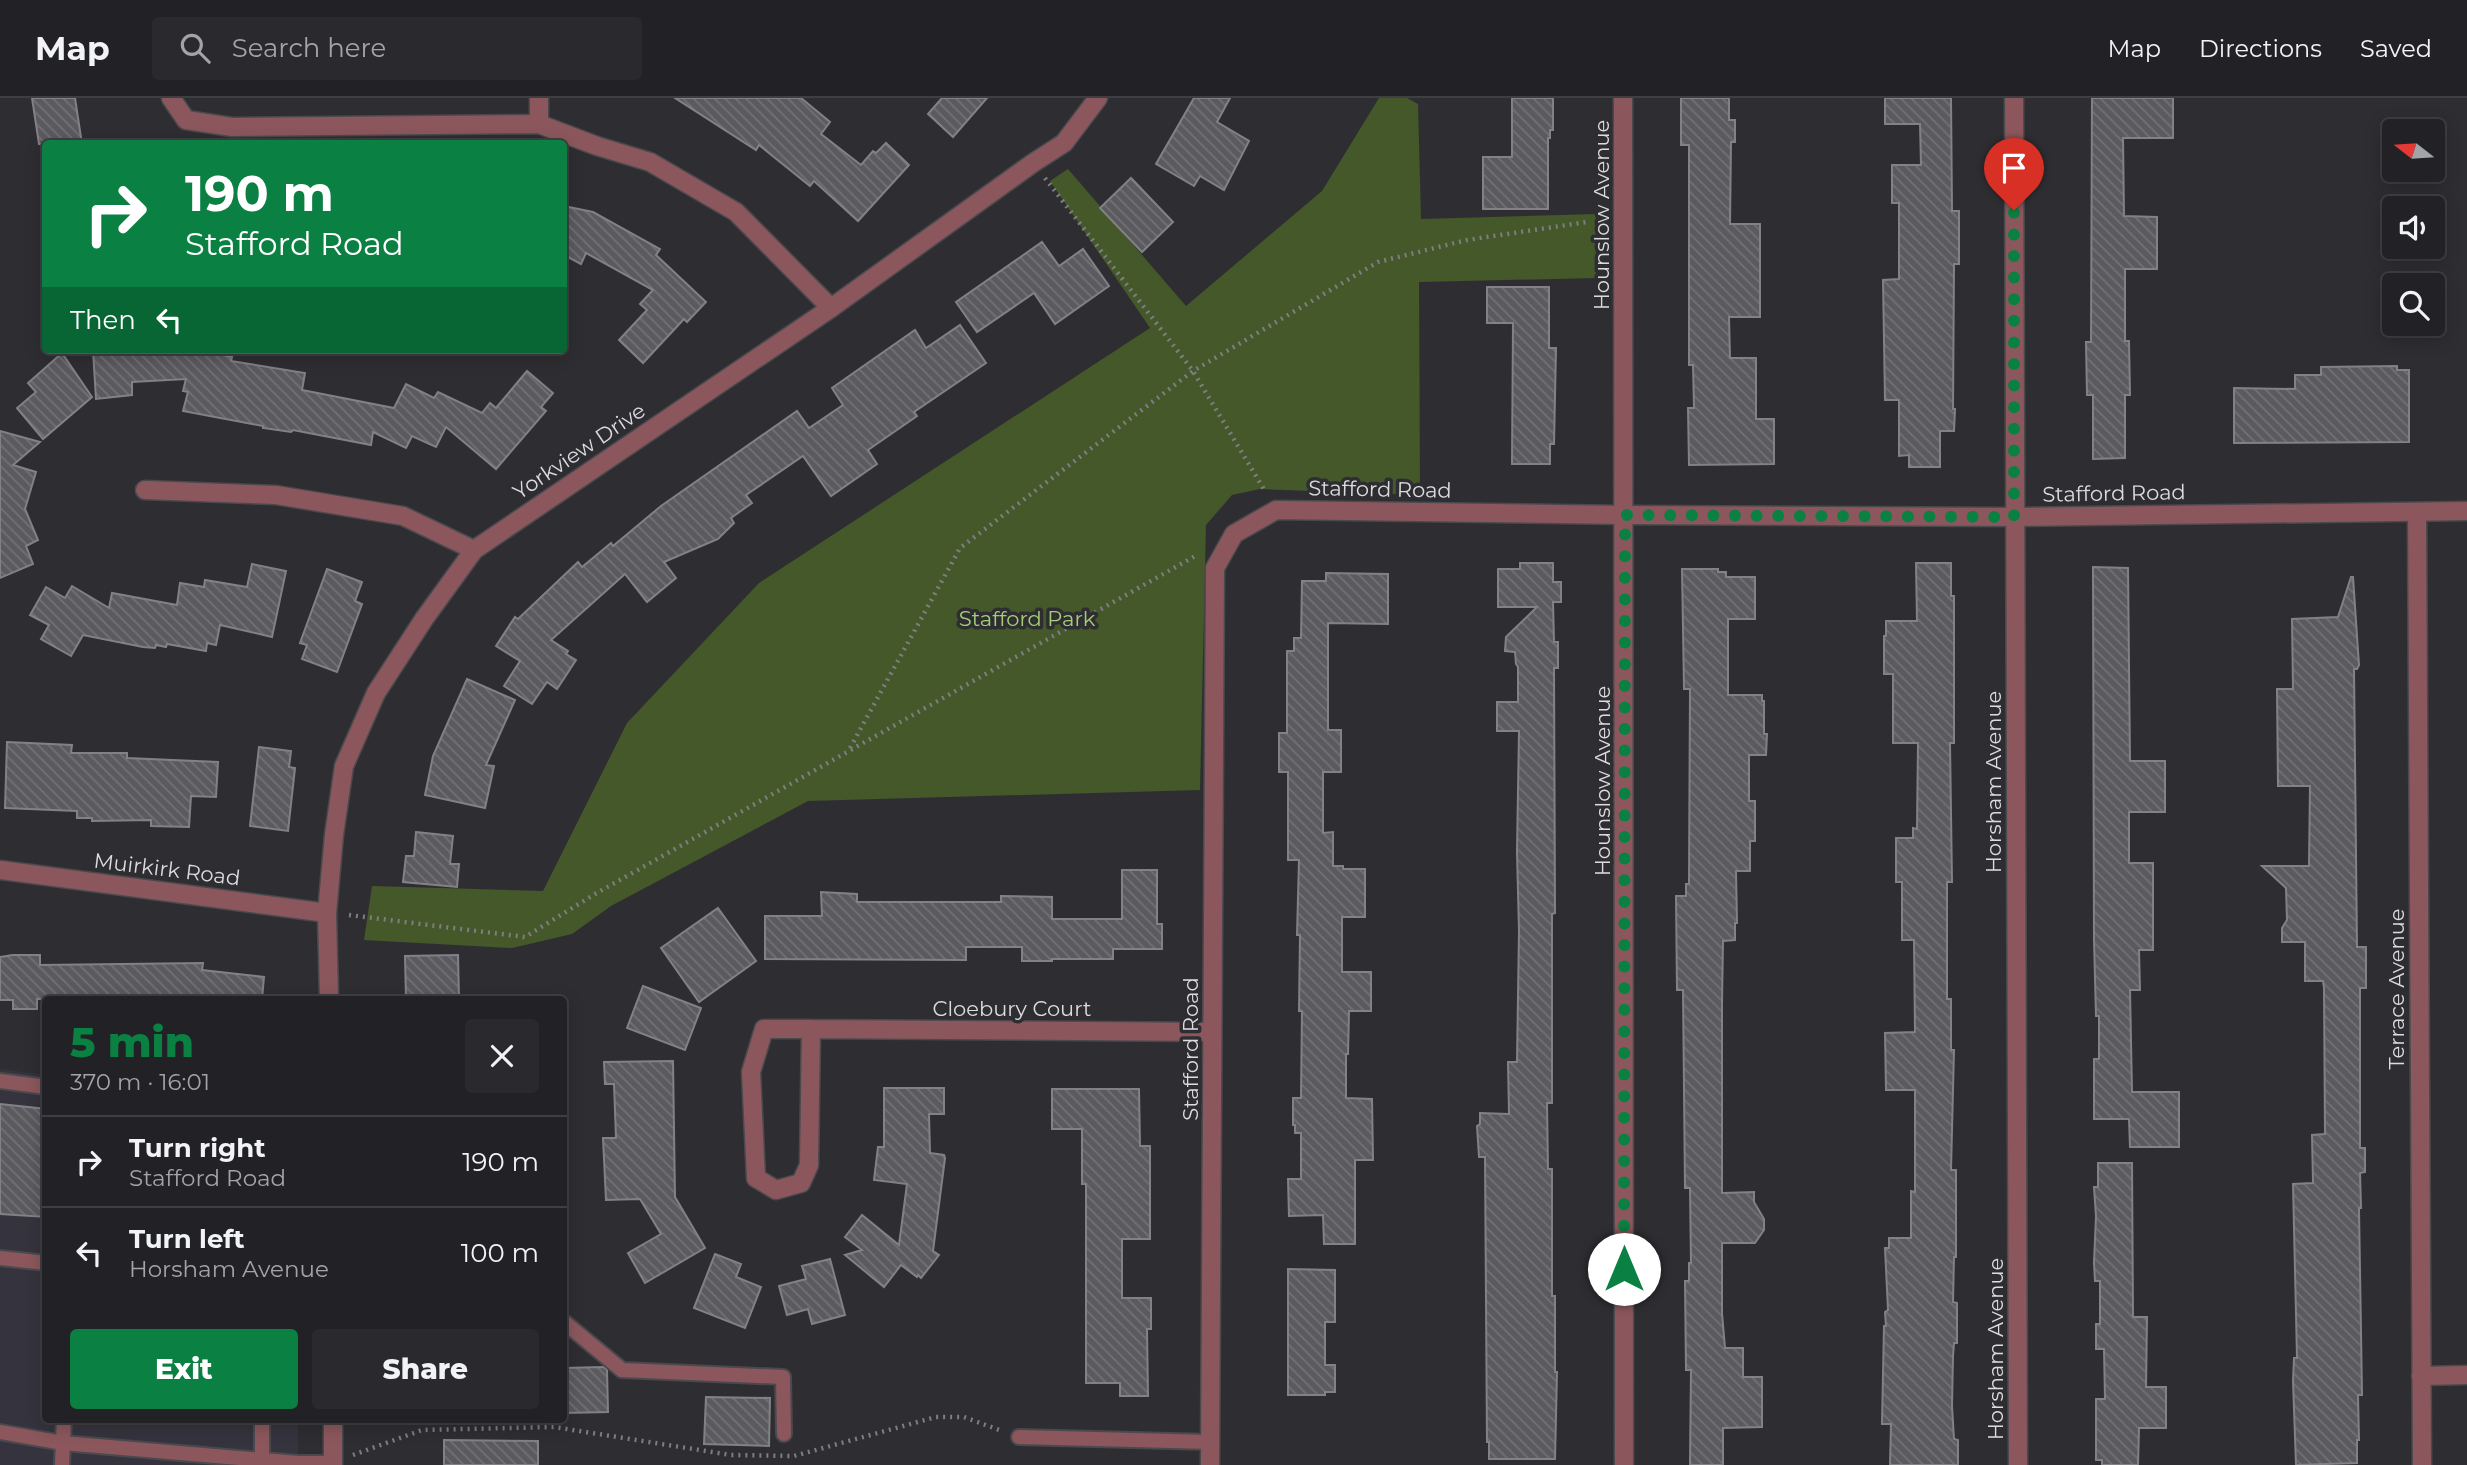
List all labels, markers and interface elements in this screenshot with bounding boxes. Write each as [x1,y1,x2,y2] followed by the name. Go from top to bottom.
[152,17,642,80] search box
[35,28,110,68] text: Map
[176,29,214,67] icon: search
[232,32,386,64] text: Search here
[2108,34,2161,63] text: Map
[2199,34,2322,63] text: Directions
[2360,34,2432,63] text: Saved
[2382,119,2445,182] north arrow
[2382,119,2445,336] map controls
[1589,120,1614,310] street label: Hounslow Avenue
[1984,138,2044,210] pin
[1995,149,2033,187] icon: arrive
[185,164,334,223] text: 190 m
[70,168,161,259] icon: right
[2382,196,2445,259] button: sound
[185,224,404,263] text: Stafford Road
[2382,273,2445,336] button: search
[150,301,188,339] icon: left
[70,304,136,336] text: Then
[508,398,650,504] street label: Yorkview Drive
[1308,475,1452,503] street label: Stafford Road
[2042,479,2186,507] street label: Stafford Road
[959,606,1096,631] park label: Stafford Park
[1590,686,1615,876] street label: Hounslow Avenue
[1981,691,2006,873] street label: Horsham Avenue
[92,848,242,890] street label: Muirkirk Road
[2384,909,2409,1069] street label: Terrace Avenue
[1178,977,1203,1121] street label: Stafford Road
[933,996,1091,1021] street label: Cloebury Court
[70,1016,194,1068] text: 5 min
[465,1019,539,1093] button: close
[70,1068,210,1096] text: 370 m · 16:01
[129,1132,265,1164] text: Turn right
[70,1143,108,1181] icon: right
[462,1146,539,1178] text: 190 m
[129,1164,286,1192] text: Stafford Road
[129,1223,245,1255] text: Turn left
[1587,1232,1661,1306] position arrow
[70,1234,108,1272] icon: left
[461,1237,539,1269] text: 100 m
[129,1255,329,1283] text: Horsham Avenue
[1983,1258,2008,1440] street label: Horsham Avenue
[70,1329,298,1409] button: Exit
[312,1329,539,1409] button: Share

